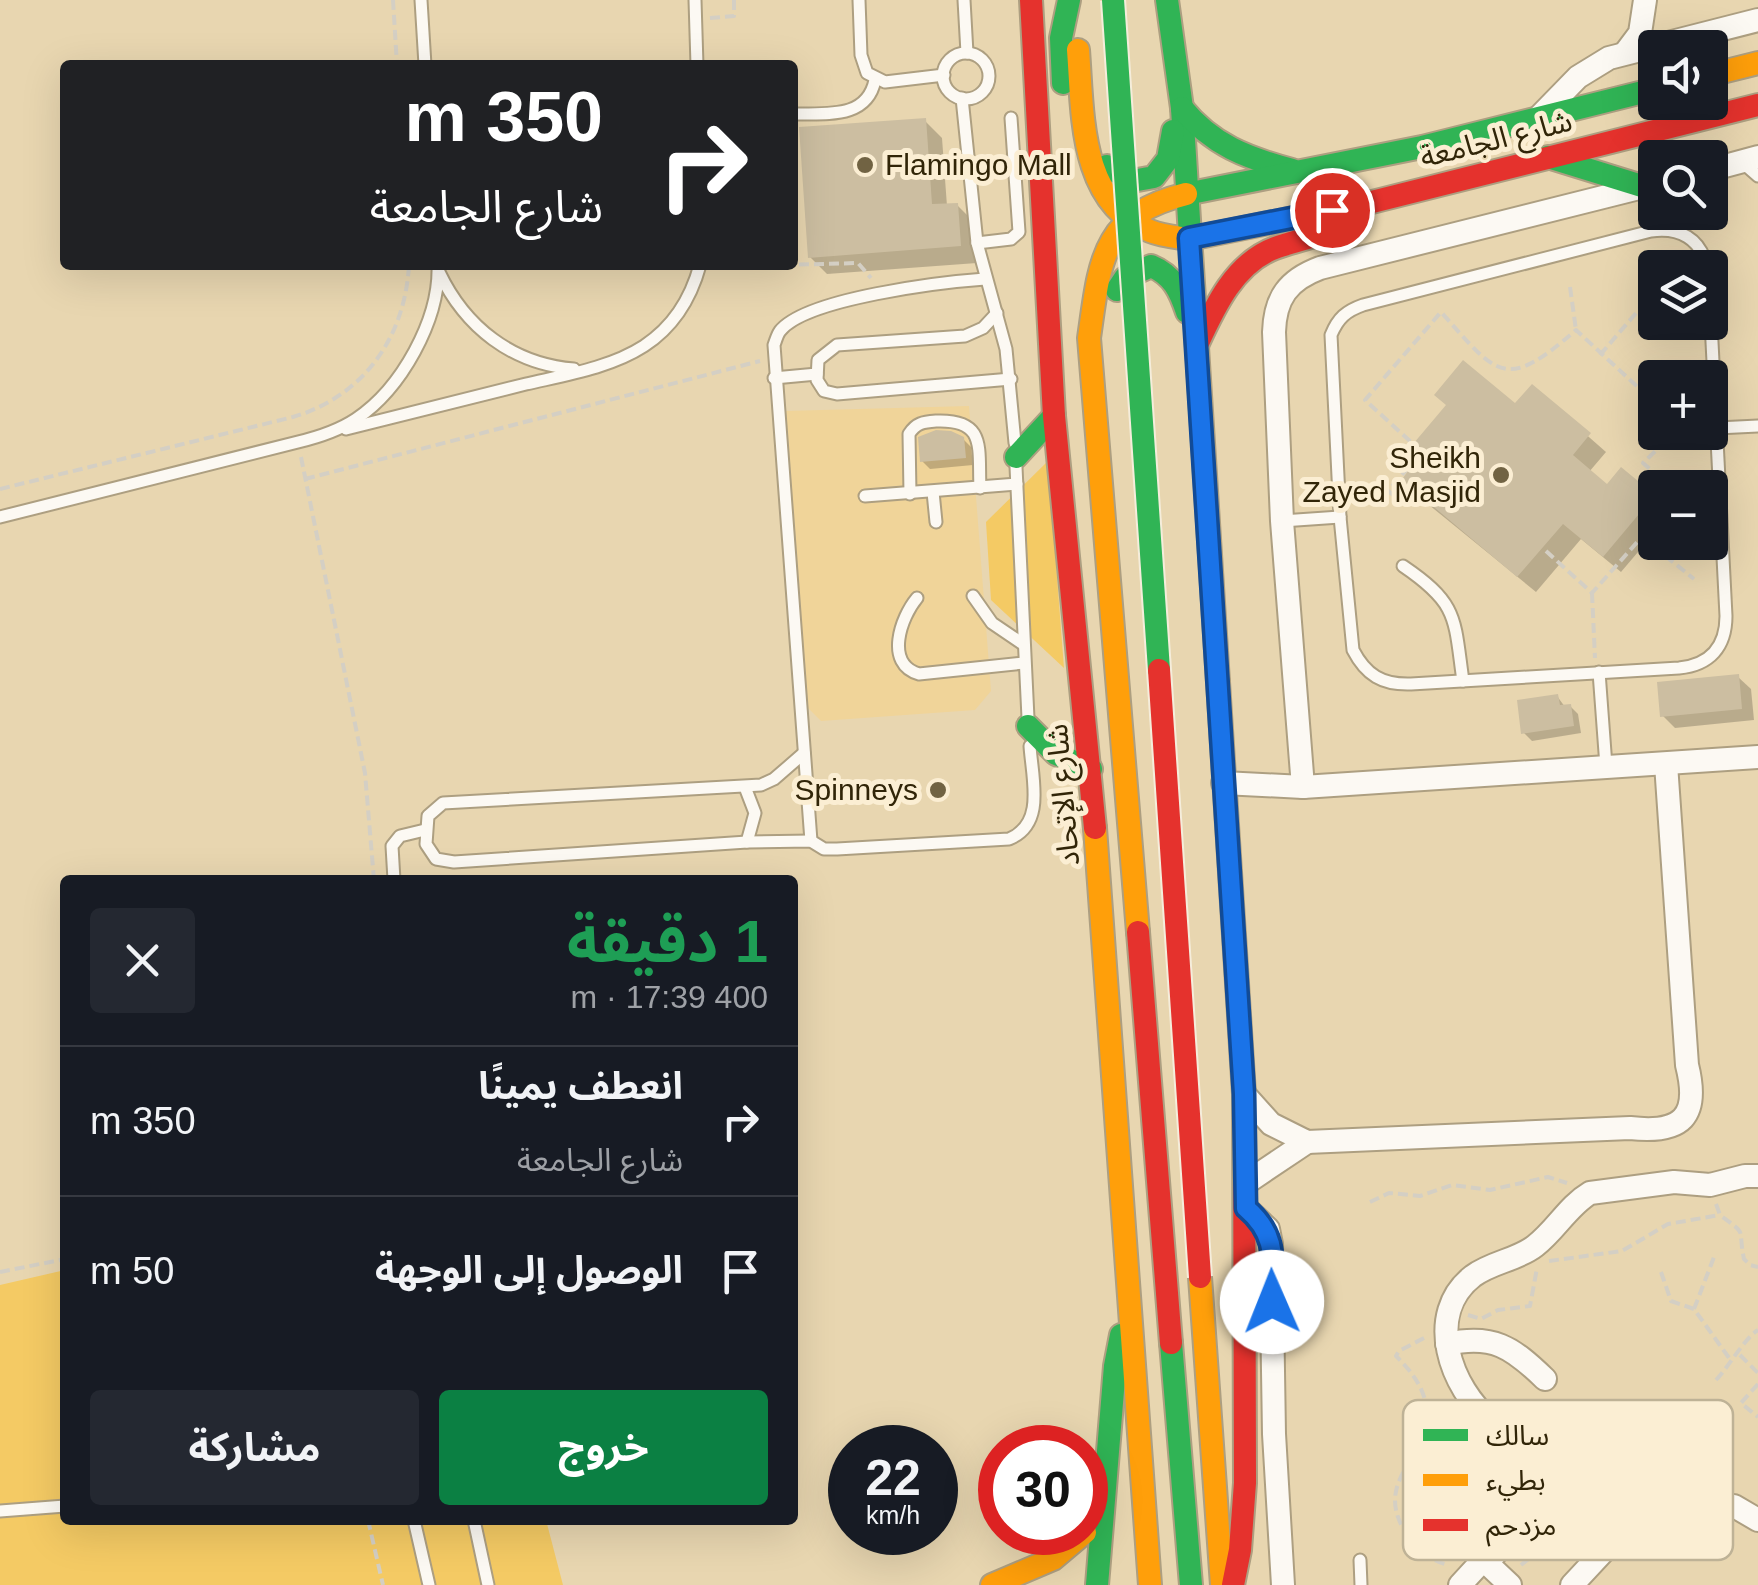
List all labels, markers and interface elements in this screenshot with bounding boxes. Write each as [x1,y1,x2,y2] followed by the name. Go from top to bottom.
[1638,30,1728,560] map controls
[1638,30,1728,120] button: sound
[405,78,603,156] text: 350 m
[638,100,768,230] icon: right
[1416,104,1577,179] street label: شارع الجامعة
[1638,140,1728,230] button: search
[885,148,1072,181] place label: Flamingo Mall
[854,154,876,176] marker: Flamingo Mall
[1290,168,1375,253] pin
[370,181,603,232] text: شارع الجامعة
[1305,183,1360,238] icon: arrive
[1638,250,1728,340] button: layers
[1638,360,1728,450] button: +
[1303,441,1481,508] place label: Sheikh Zayed Masjid
[1490,464,1512,486] marker: Sheikh Zayed Masjid
[1638,470,1728,560] button: −
[1040,722,1091,867] street label: شارع الإتحاد
[795,773,918,806] place label: Spinneys
[927,779,949,801] marker: Spinneys
[90,908,195,1013] button: close
[567,908,768,975] text: 1 دقيقة
[571,979,768,1015] text: 400 m · 17:39
[478,1065,683,1107] text: انعطف يمينًا
[713,1094,768,1149] icon: right
[90,1100,196,1142] text: 350 m
[517,1142,683,1178] text: شارع الجامعة
[713,1244,768,1299] icon: arrive
[375,1249,683,1291] text: الوصول إلى الوجهة
[90,1250,175,1292] text: 50 m
[1220,1250,1324,1354] position arrow
[90,1390,419,1505] button: مشاركة
[439,1390,768,1505] button: خروج
[1403,1400,1733,1560] legend
[1486,1420,1549,1451] text: سالك
[978,1425,1108,1555] speed limit sign: 30
[865,1450,921,1506] text: 22
[1486,1465,1546,1501] text: بطيء
[866,1501,920,1529] text: km/h
[1486,1510,1557,1547] text: مزدحم

